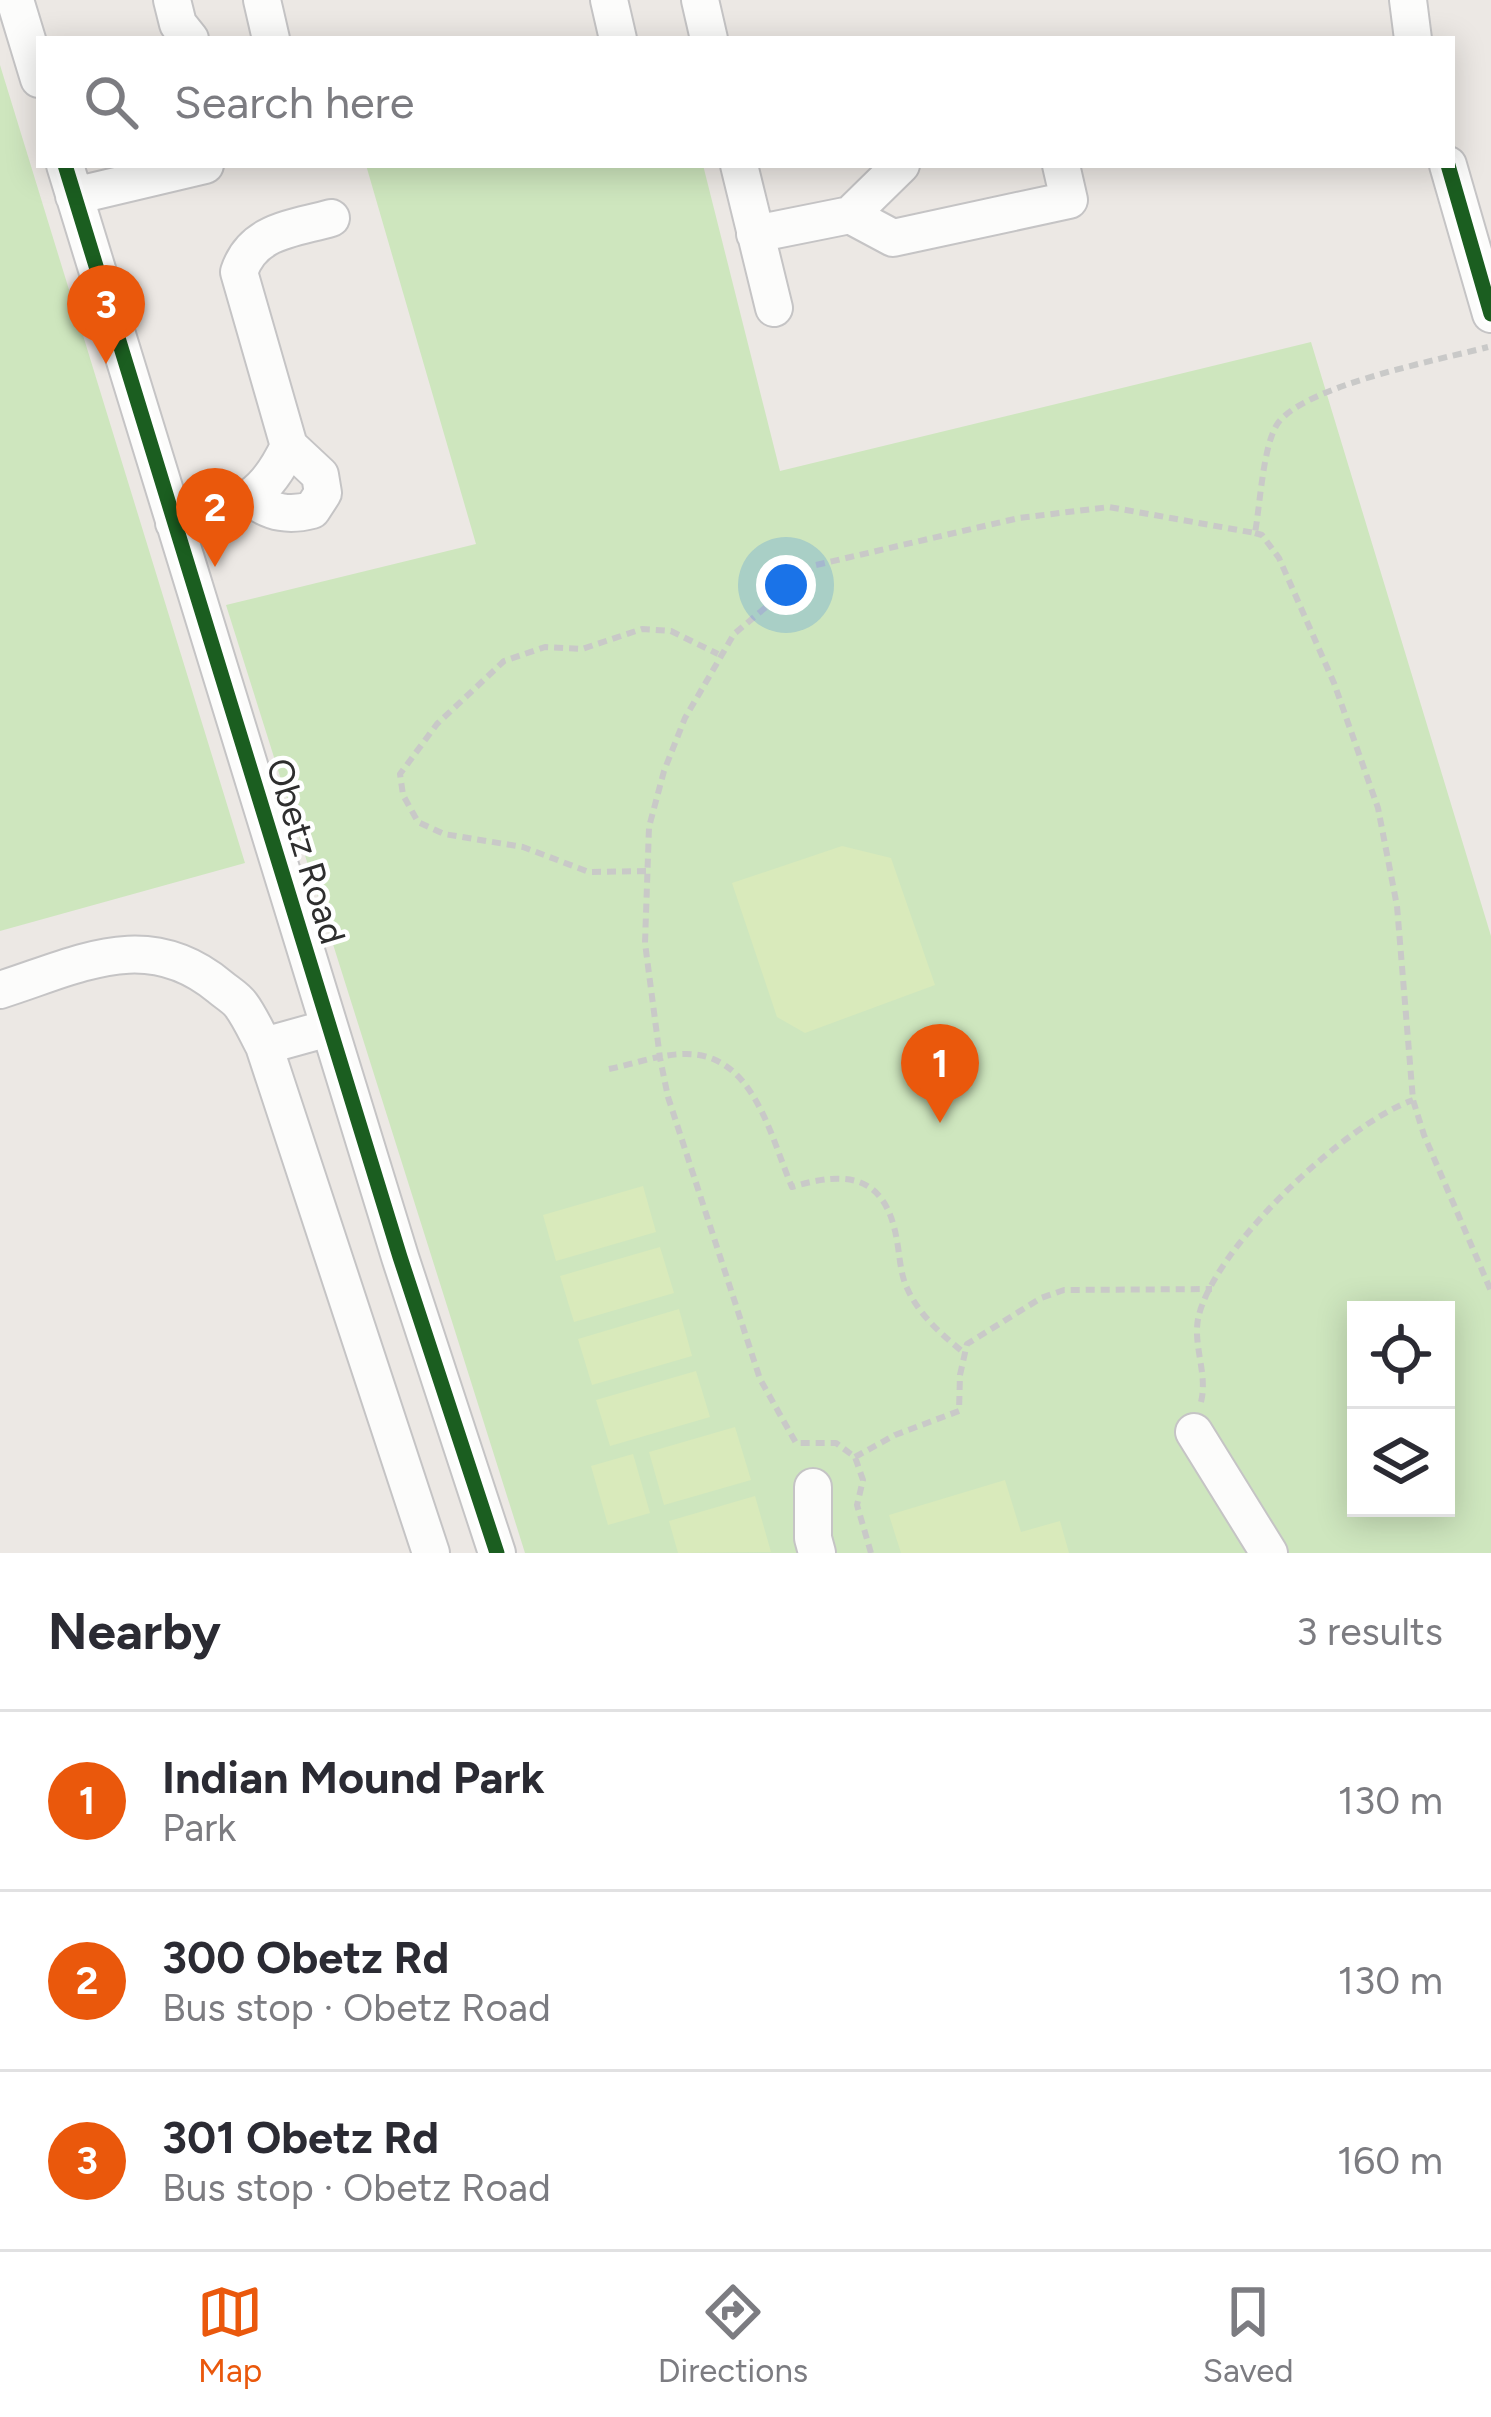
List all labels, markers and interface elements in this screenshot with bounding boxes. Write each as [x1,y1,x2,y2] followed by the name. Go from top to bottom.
[36,36,1455,168] search box
[78,69,144,135] icon: search
[174,75,414,129] text: Search here
[67,265,145,364] pin: 3
[176,468,254,567] pin: 2
[756,555,816,615] your location
[257,753,355,949] street label: Obetz Road
[901,1024,979,1123] pin: 1
[1347,1301,1455,1517] map controls
[1347,1301,1455,1409] button: locate
[1347,1409,1455,1517] button: layers
[48,1601,221,1662] text: Nearby
[1296,1608,1443,1655] text: 3 results
[162,1750,545,1804] text: Indian Mound Park
[79,1777,95,1824] text: 1
[1338,1777,1443,1824] text: 130 m
[162,1804,236,1851] text: Park
[162,1930,449,1984] text: 300 Obetz Rd
[76,1957,98,2004] text: 2
[1338,1957,1443,2004] text: 130 m
[162,1984,551,2031] text: Bus stop · Obetz Road
[162,2110,439,2164] text: 301 Obetz Rd
[76,2137,98,2184] text: 3
[1337,2137,1443,2184] text: 160 m
[162,2164,551,2211] text: Bus stop · Obetz Road
[197,2279,263,2390] tab: Map
[658,2279,808,2390] tab: Directions
[1203,2279,1294,2390] tab: Saved

